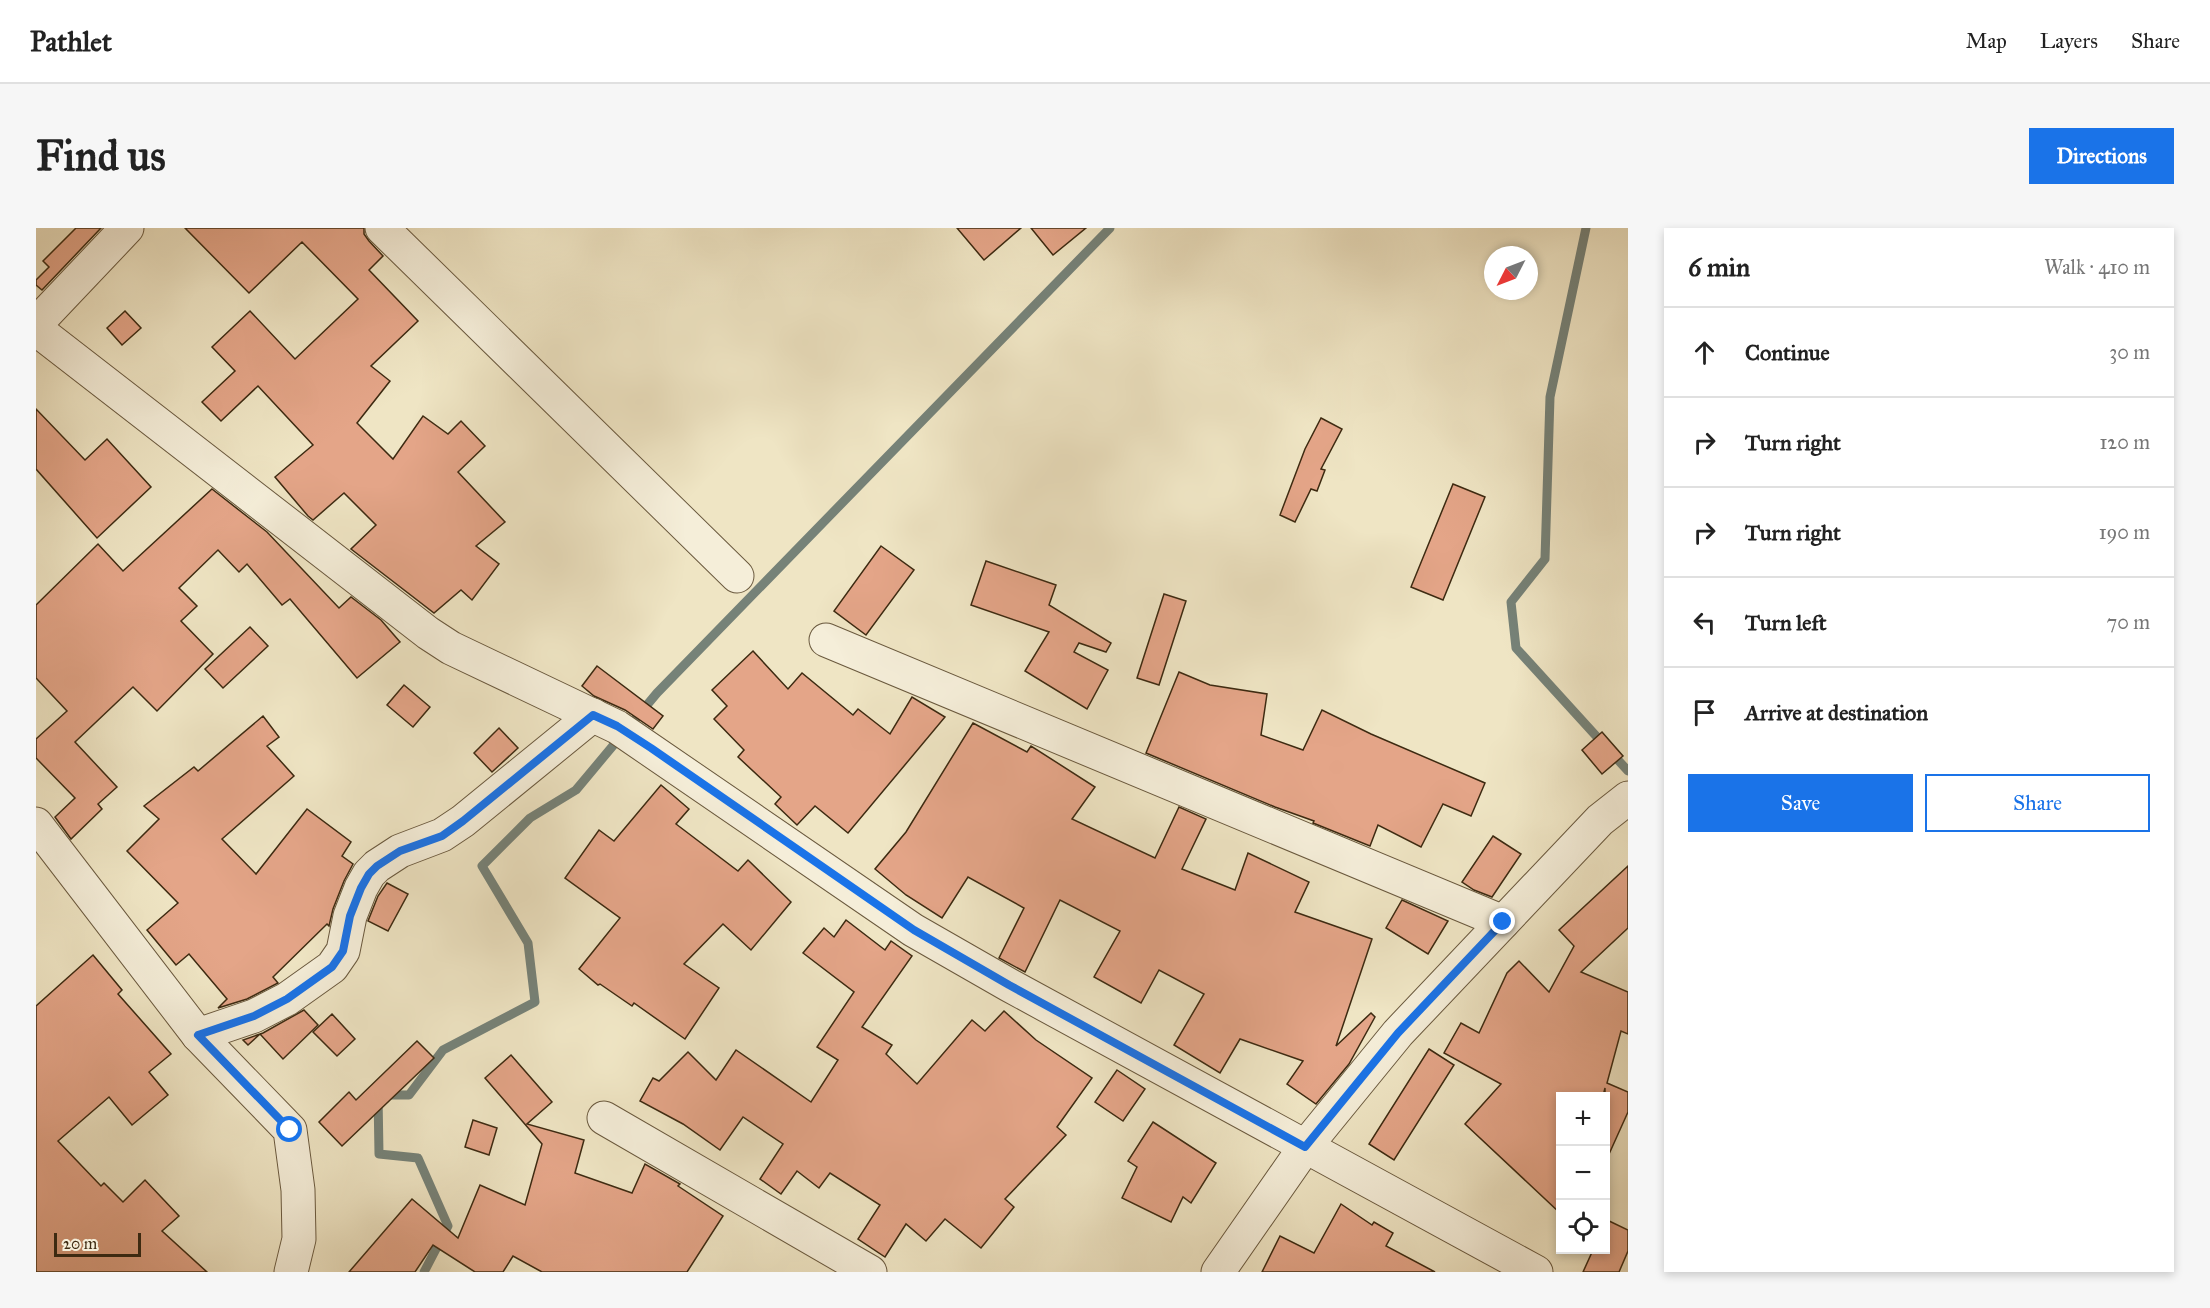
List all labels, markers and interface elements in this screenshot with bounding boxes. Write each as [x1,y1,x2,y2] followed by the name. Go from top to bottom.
[30,24,112,59] text: Pathlet
[1966,28,2007,54] text: Map
[2040,28,2098,54] text: Layers
[2131,28,2180,54] text: Share
[2029,128,2174,184] button: Directions
[36,130,166,182] text: Find us
[1484,246,1538,300] north arrow
[1688,251,1750,283] text: 6 min
[2044,255,2150,279] text: Walk · 410 m
[1688,336,1721,369] icon: ahead
[1745,339,1830,366] text: Continue
[2109,340,2150,364] text: 30 m
[1688,426,1721,459] icon: right
[1745,429,1841,456] text: Turn right
[2099,430,2150,454] text: 120 m
[1688,516,1721,549] icon: right
[1745,519,1841,546] text: Turn right
[2099,520,2150,544] text: 190 m
[1688,606,1721,639] icon: left
[1745,609,1827,636] text: Turn left
[2107,610,2150,634] text: 70 m
[1688,696,1721,729] icon: arrive
[1745,699,1928,726] text: Arrive at destination
[1688,774,1913,832] button: Save
[1925,774,2150,832] button: Share
[1489,908,1515,934] route end
[1556,1092,1610,1254] map controls
[1556,1092,1610,1146] button: +
[276,1116,302,1142] route start
[1556,1146,1610,1200] button: −
[1556,1200,1610,1254] button: locate
[54,1230,141,1258] scale bar
[63,1234,97,1253] text: 20 m

